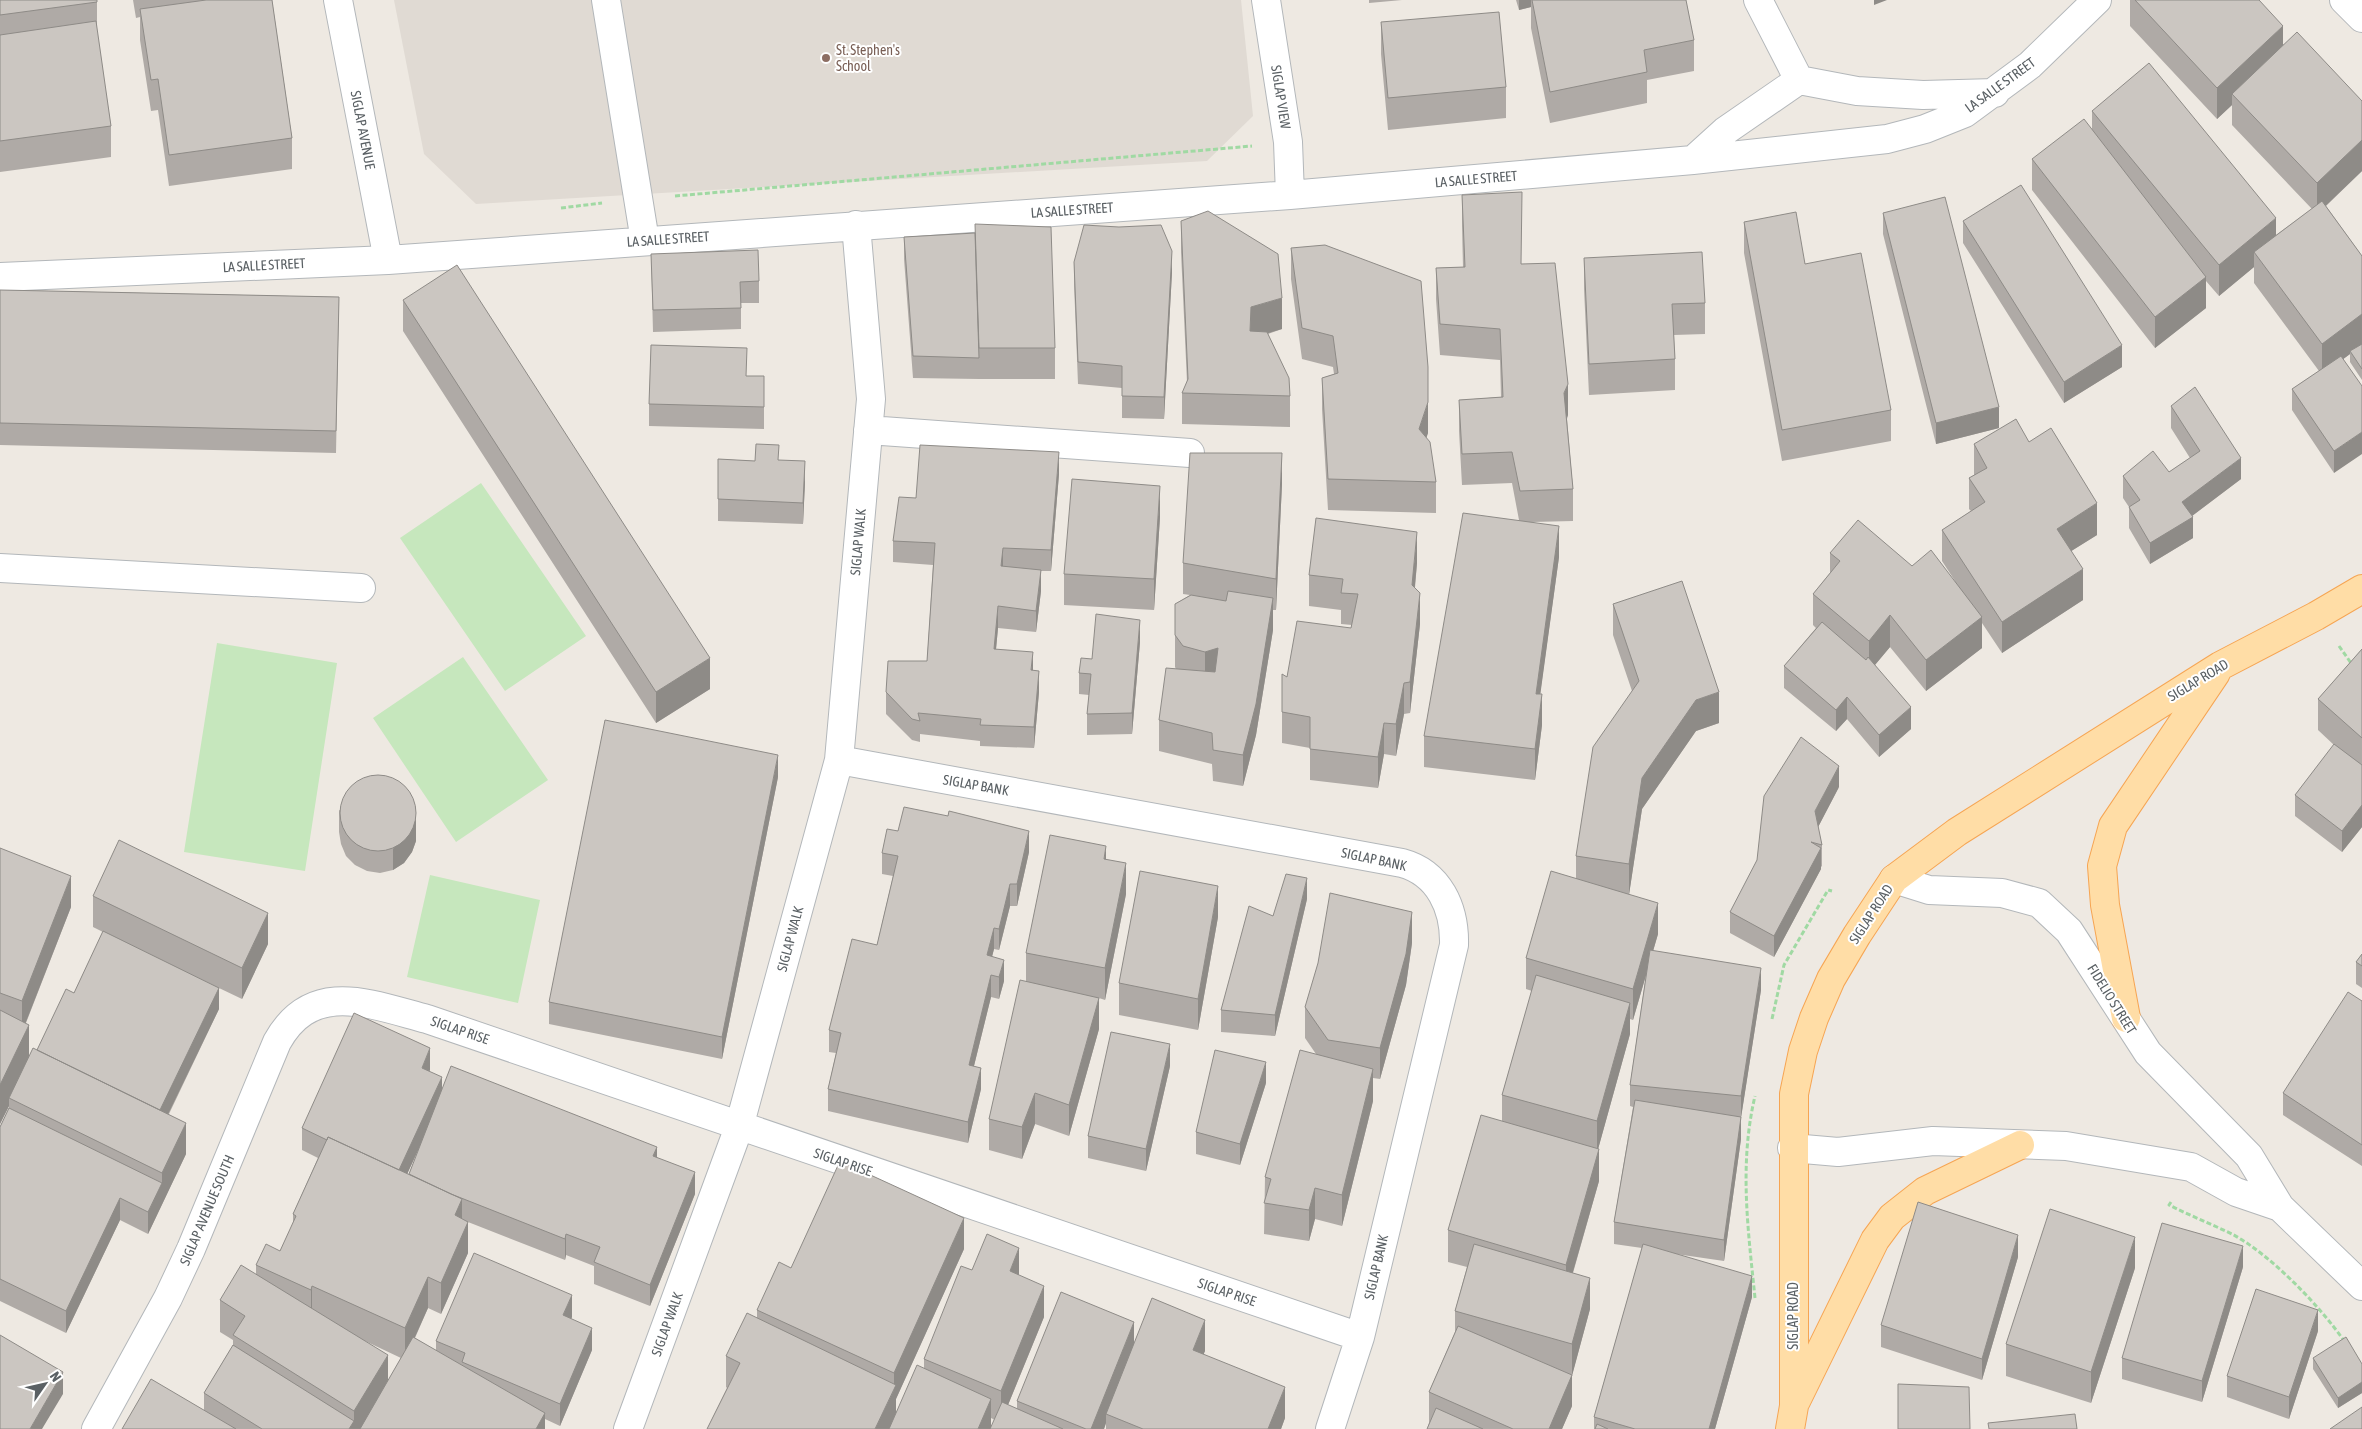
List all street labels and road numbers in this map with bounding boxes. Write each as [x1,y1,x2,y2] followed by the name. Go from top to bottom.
[1962,54,2038,116] street label: LA SALLE STREET
[1268,64,1294,131] street label: SIGLAP VIEW
[348,89,378,171] street label: SIGLAP AVENUE
[1434,167,1518,191] street label: LA SALLE STREET
[1030,199,1114,221] street label: LA SALLE STREET
[626,228,710,250] street label: LA SALLE STREET
[222,255,306,275] street label: LA SALLE STREET
[847,508,869,576] street label: SIGLAP WALK
[2165,656,2231,704] street label: SIGLAP ROAD
[942,771,1010,799] street label: SIGLAP BANK
[1340,844,1408,874] street label: SIGLAP BANK
[1846,881,1896,947] street label: SIGLAP ROAD
[774,904,806,973] street label: SIGLAP WALK
[2084,961,2140,1037] street label: FIDELIO STREET
[429,1013,491,1047] street label: SIGLAP RISE
[812,1145,874,1179] street label: SIGLAP RISE
[177,1152,237,1268] street label: SIGLAP AVENUE SOUTH
[1361,1233,1391,1301] street label: SIGLAP BANK
[1196,1275,1258,1309] street label: SIGLAP RISE
[1785,1282,1801,1350] street label: SIGLAP ROAD
[648,1290,686,1358] street label: SIGLAP WALK

